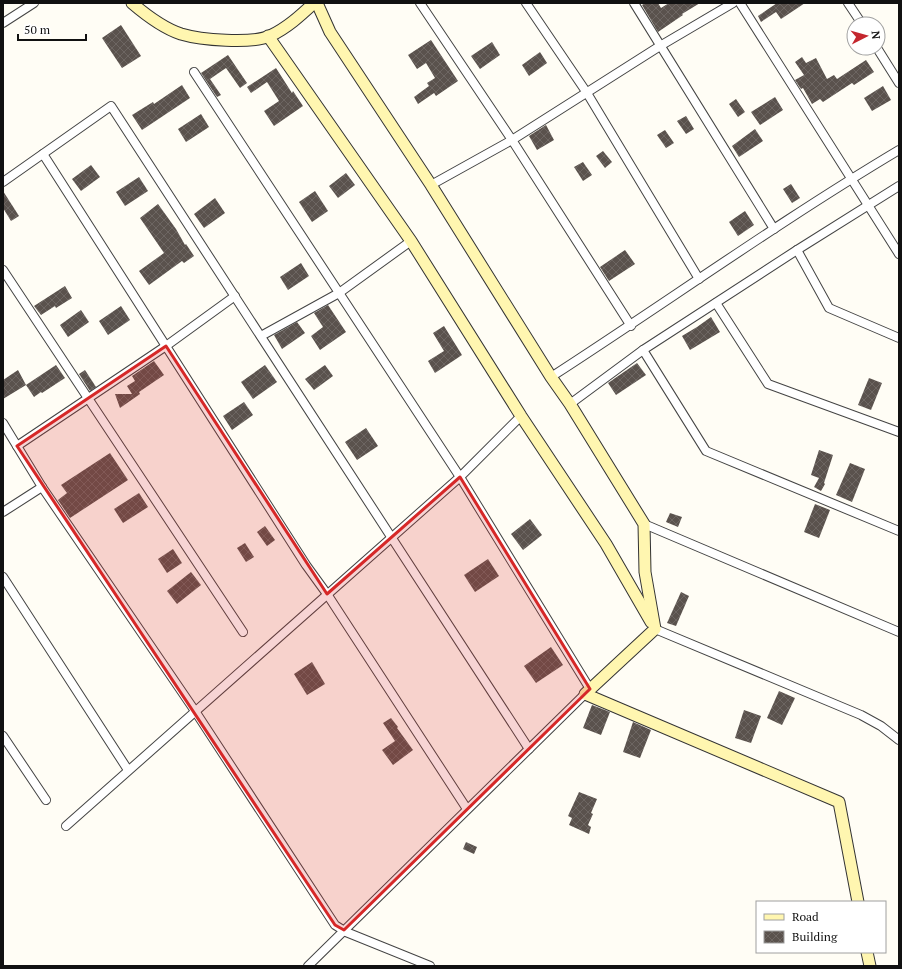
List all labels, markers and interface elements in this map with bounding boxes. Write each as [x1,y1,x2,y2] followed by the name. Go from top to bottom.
[18,16,86,42] scale bar
[846,16,886,56] north arrow
[24,22,51,37] text: 50 m
[869,30,883,40] text: N
[756,901,886,953] legend
[792,909,819,924] text: Road
[792,929,838,944] text: Building

